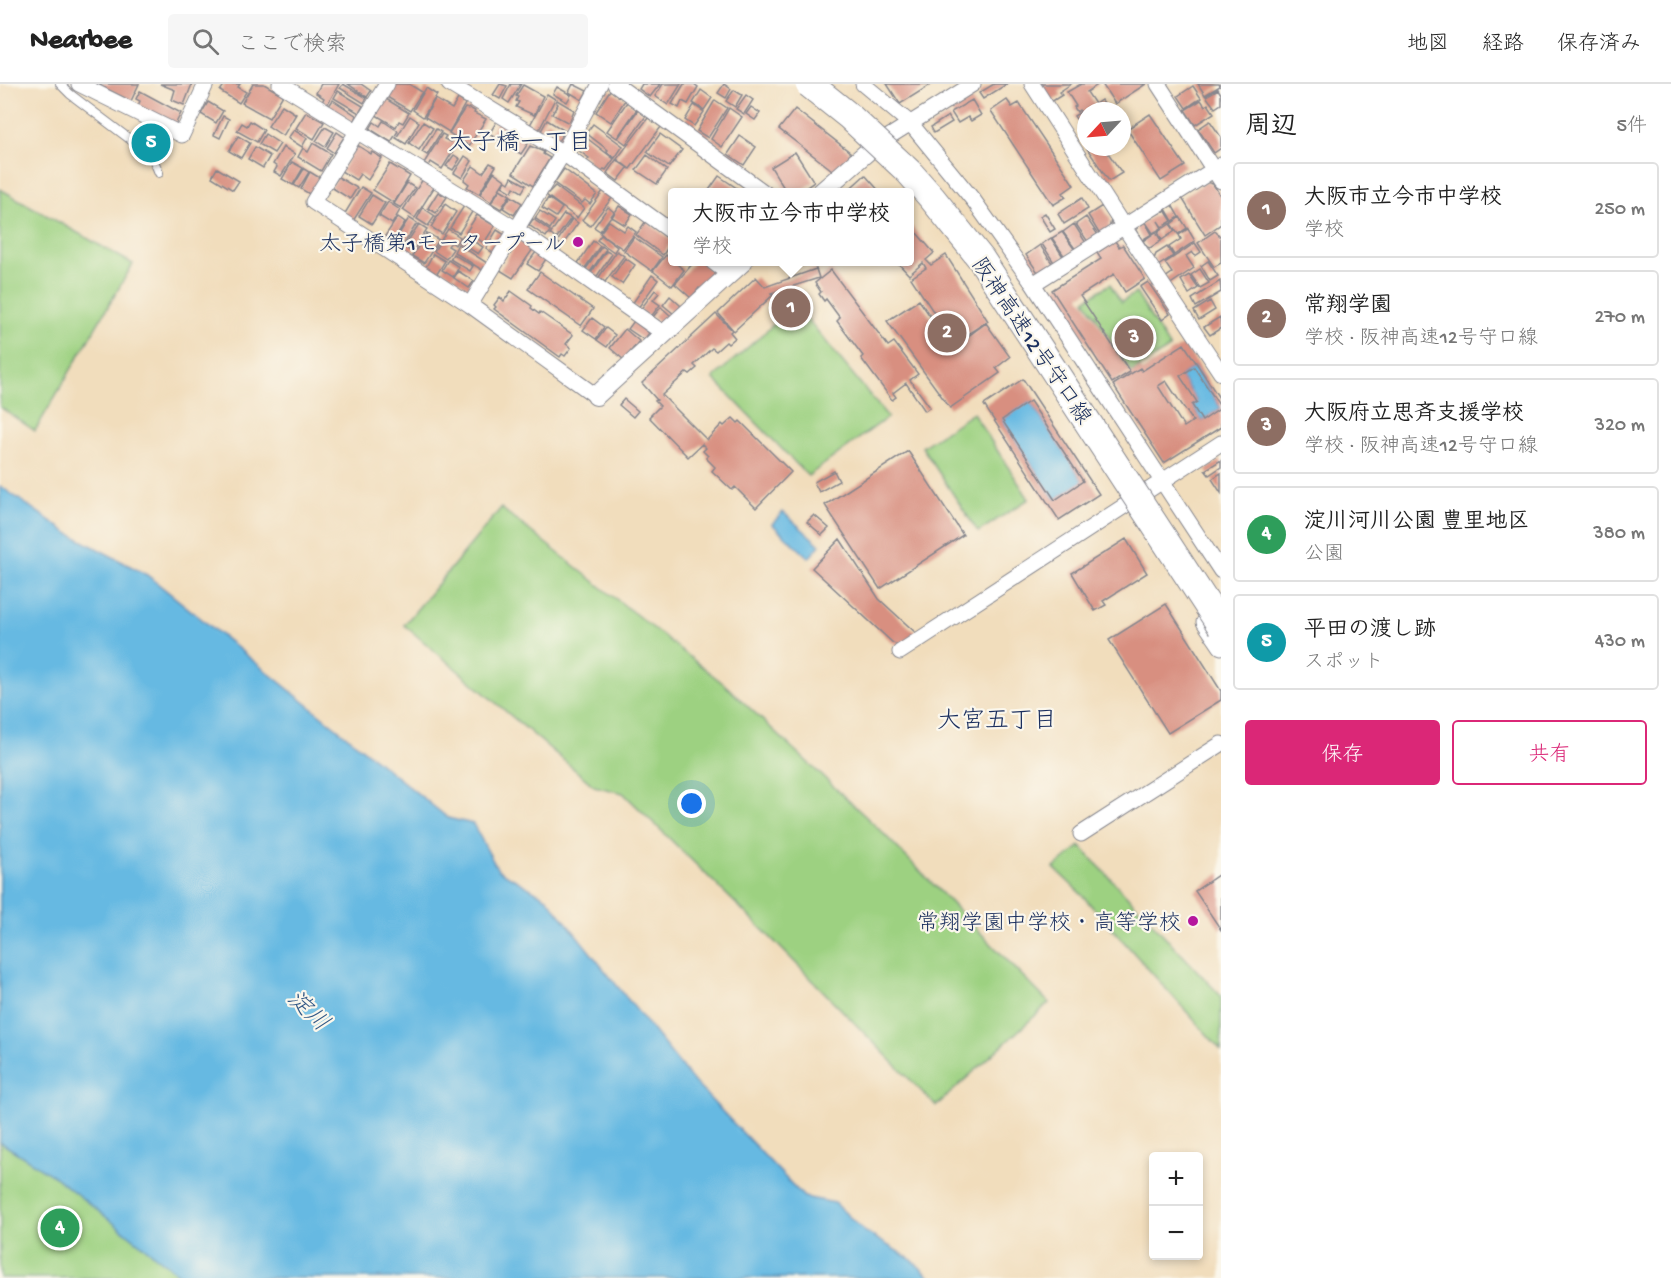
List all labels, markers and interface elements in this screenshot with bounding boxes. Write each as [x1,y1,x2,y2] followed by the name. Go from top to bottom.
[168,14,588,68] search box
[30,25,132,58] text: Nearbee
[189,25,222,58] icon: search
[237,33,347,59] text: ここで検索
[1407,33,1449,58] text: 地図
[1482,33,1524,58] text: 経路
[1557,33,1641,58] text: 保存済み
[1077,102,1131,156] north arrow
[1245,113,1297,144] text: 周辺
[1616,116,1647,139] text: 5件
[132,120,170,166] pin: 5
[448,130,592,159] district label: 太子橋一丁目
[1304,186,1502,212] text: 大阪市立今市中学校
[668,188,914,266] popup
[1262,199,1271,222] text: 1
[1594,199,1645,222] text: 250 m
[692,203,890,229] text: 大阪市立今市中学校
[1304,220,1344,243] text: 学校
[319,232,566,259] place label: 太子橋第1モータープール
[571,235,585,249] marker: 太子橋第1モータープール
[692,237,732,260] text: 学校
[964,253,1097,431] street label: 阪神高速12号守口線
[772,286,810,330] pin: 1
[1304,294,1392,320] text: 常翔学園
[1262,307,1271,330] text: 2
[1595,307,1645,330] text: 270 m
[928,310,966,356] pin: 2
[1114,316,1154,360] pin: 3
[1304,328,1538,351] text: 学校 · 阪神高速12号守口線
[1304,402,1524,428] text: 大阪府立思斉支援学校
[1261,415,1272,438] text: 3
[1595,415,1645,438] text: 320 m
[1304,436,1538,459] text: 学校 · 阪神高速12号守口線
[1304,510,1529,536] text: 淀川河川公園 豊里地区
[1262,523,1271,546] text: 4
[1593,523,1645,546] text: 380 m
[1304,544,1344,567] text: 公園
[1304,618,1436,644] text: 平田の渡し跡
[1261,631,1272,654] text: 5
[1595,631,1645,654] text: 430 m
[1304,652,1384,675] text: スポット
[937,707,1057,737] district label: 大宮五丁目
[1245,720,1440,785] button: 保存
[1452,720,1647,785] button: 共有
[677,789,706,818] your location
[917,910,1181,938] place label: 常翔学園中学校・高等学校
[1186,914,1200,928] marker: 常翔学園中学校・高等学校
[279,986,334,1040] water label: 淀川
[1149,1152,1203,1260] map controls
[1149,1152,1203,1206] button: +
[40,1206,80,1250] pin: 4
[1149,1206,1203,1260] button: −

